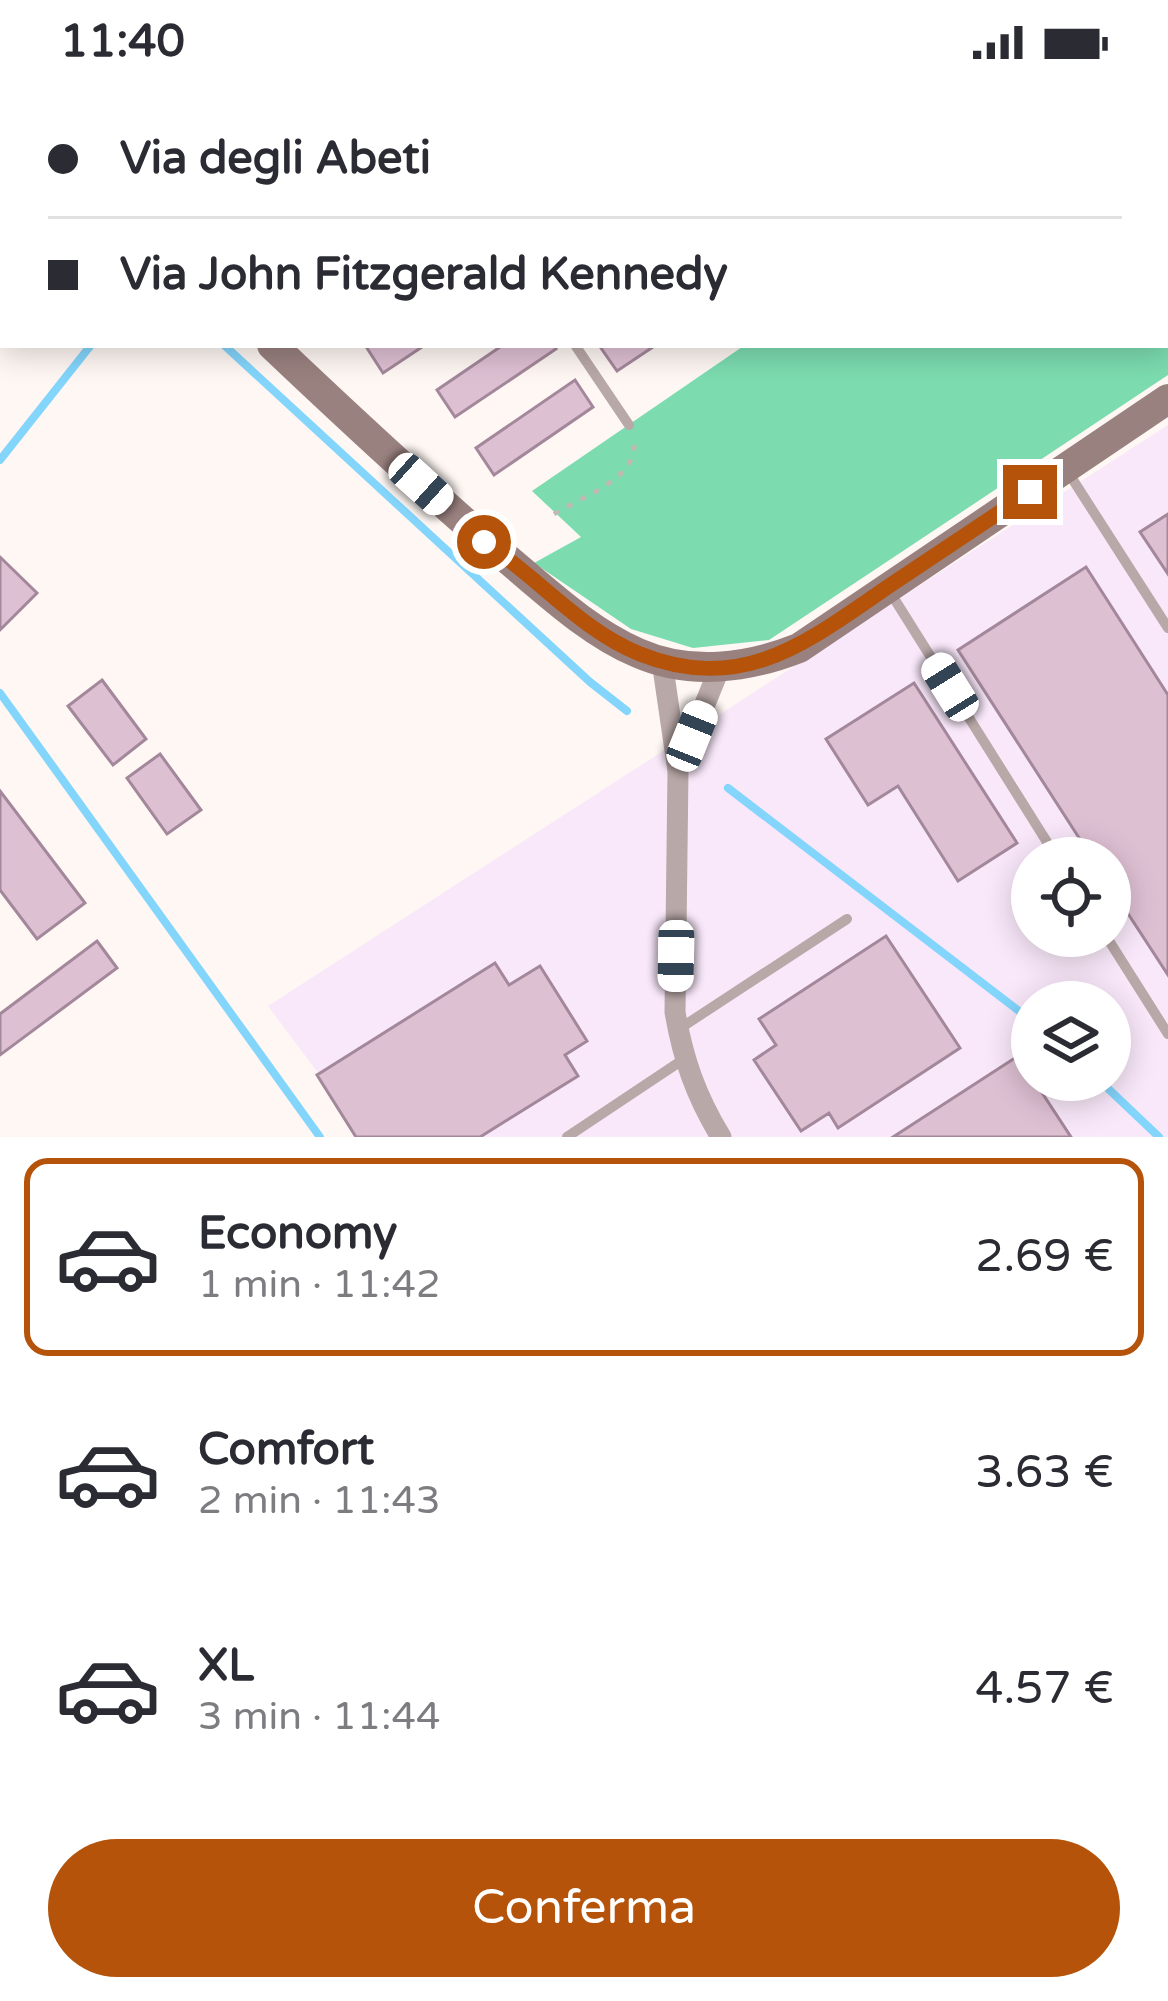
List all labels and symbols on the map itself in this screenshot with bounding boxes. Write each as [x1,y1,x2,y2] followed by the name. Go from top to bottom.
[382,447,460,521] car
[1003,465,1057,519] route end
[457,515,511,569] route start
[916,647,984,727] car
[662,696,722,776] car
[657,920,695,992] car

